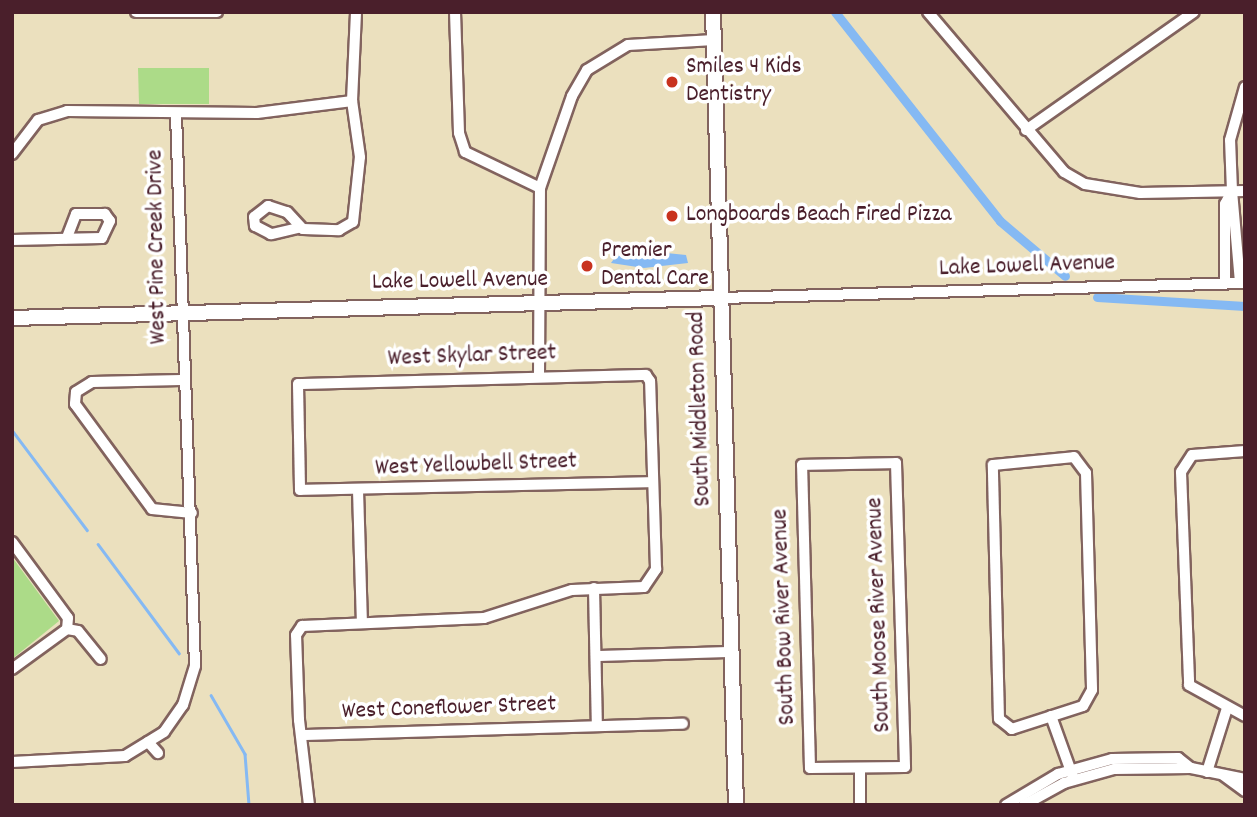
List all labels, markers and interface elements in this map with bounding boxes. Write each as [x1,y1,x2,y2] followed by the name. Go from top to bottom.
[686,54,802,110] place label: Smiles 4 Kids Dentistry
[664,74,680,90] marker: Smiles 4 Kids Dentistry
[142,149,174,345] street label: West Pine Creek Drive
[686,202,952,230] place label: Longboards Beach Fired Pizza
[664,208,680,224] marker: Longboards Beach Fired Pizza
[601,238,709,294] place label: Premier Dental Care
[939,250,1115,284] street label: Lake Lowell Avenue
[579,258,595,274] marker: Premier Dental Care
[372,266,548,298] street label: Lake Lowell Avenue
[683,311,719,507] street label: South Middleton Road
[387,340,557,374] street label: West Skylar Street
[375,448,577,484] street label: West Yellowbell Street
[862,497,898,733] street label: South Moose River Avenue
[767,508,803,726] street label: South Bow River Avenue
[341,691,557,727] street label: West Coneflower Street

